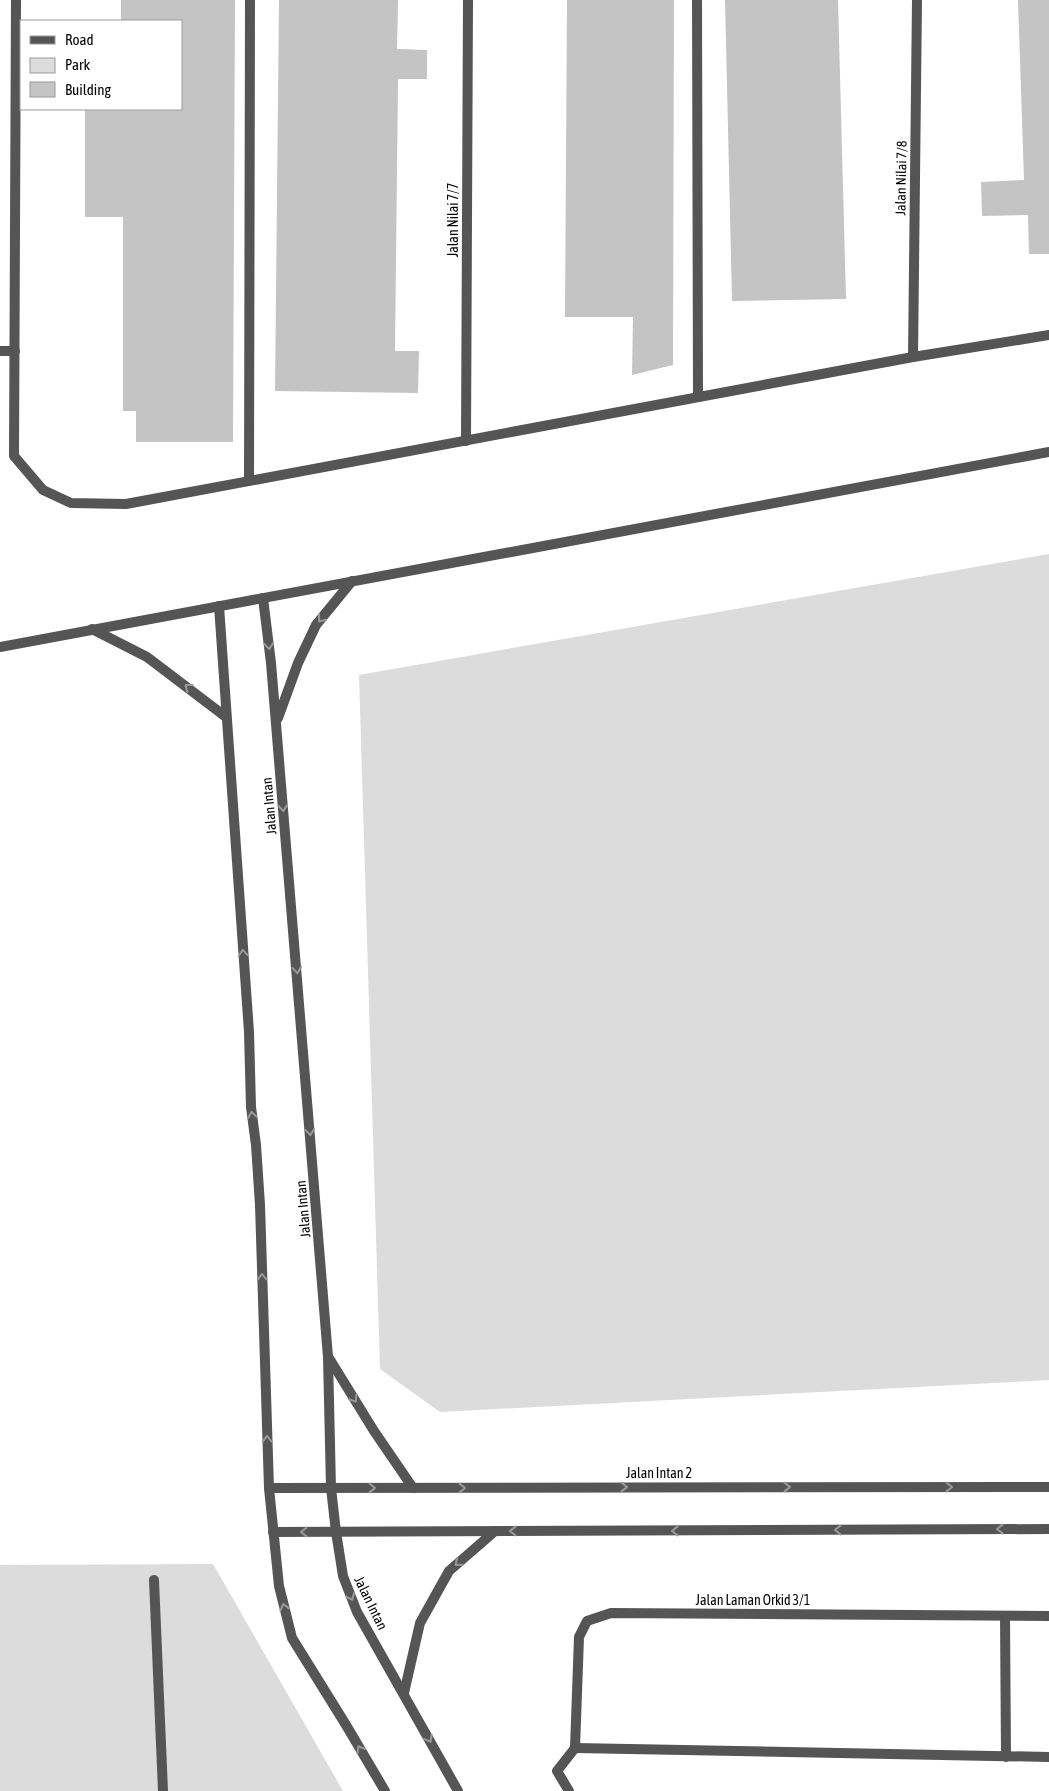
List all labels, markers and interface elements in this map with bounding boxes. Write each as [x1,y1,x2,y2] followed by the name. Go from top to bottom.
[20,20,182,110] legend
[65,31,94,48] text: Road
[65,56,90,73] text: Park
[65,81,111,98] text: Building
[892,140,910,215] street label: Jalan Nilai 7/8
[445,183,461,257] street label: Jalan Nilai 7/7
[319,613,327,622] one-way arrow
[263,643,274,651] one-way arrow
[184,684,194,693] one-way arrow
[259,777,279,835] street label: Jalan Intan
[278,804,289,812] one-way arrow
[238,949,249,957] one-way arrow
[291,966,302,974] one-way arrow
[247,1111,258,1119] one-way arrow
[305,1128,316,1136] one-way arrow
[293,1180,313,1238] street label: Jalan Intan
[257,1273,268,1281] one-way arrow
[348,1393,357,1402] one-way arrow
[262,1435,272,1443] one-way arrow
[626,1465,692,1481] street label: Jalan Intan 2
[620,1482,628,1492] one-way arrow
[783,1482,791,1492] one-way arrow
[946,1482,953,1492] one-way arrow
[368,1483,376,1493] one-way arrow
[458,1483,466,1493] one-way arrow
[996,1524,1004,1534] one-way arrow
[834,1525,842,1535] one-way arrow
[509,1526,516,1536] one-way arrow
[671,1526,679,1536] one-way arrow
[300,1527,308,1537] one-way arrow
[455,1558,464,1567] one-way arrow
[351,1574,391,1632] street label: Jalan Intan
[345,1592,355,1600] one-way arrow
[696,1592,810,1608] street label: Jalan Laman Orkid 3/1
[279,1602,290,1611] one-way arrow
[423,1734,433,1743] one-way arrow
[357,1745,367,1754] one-way arrow

